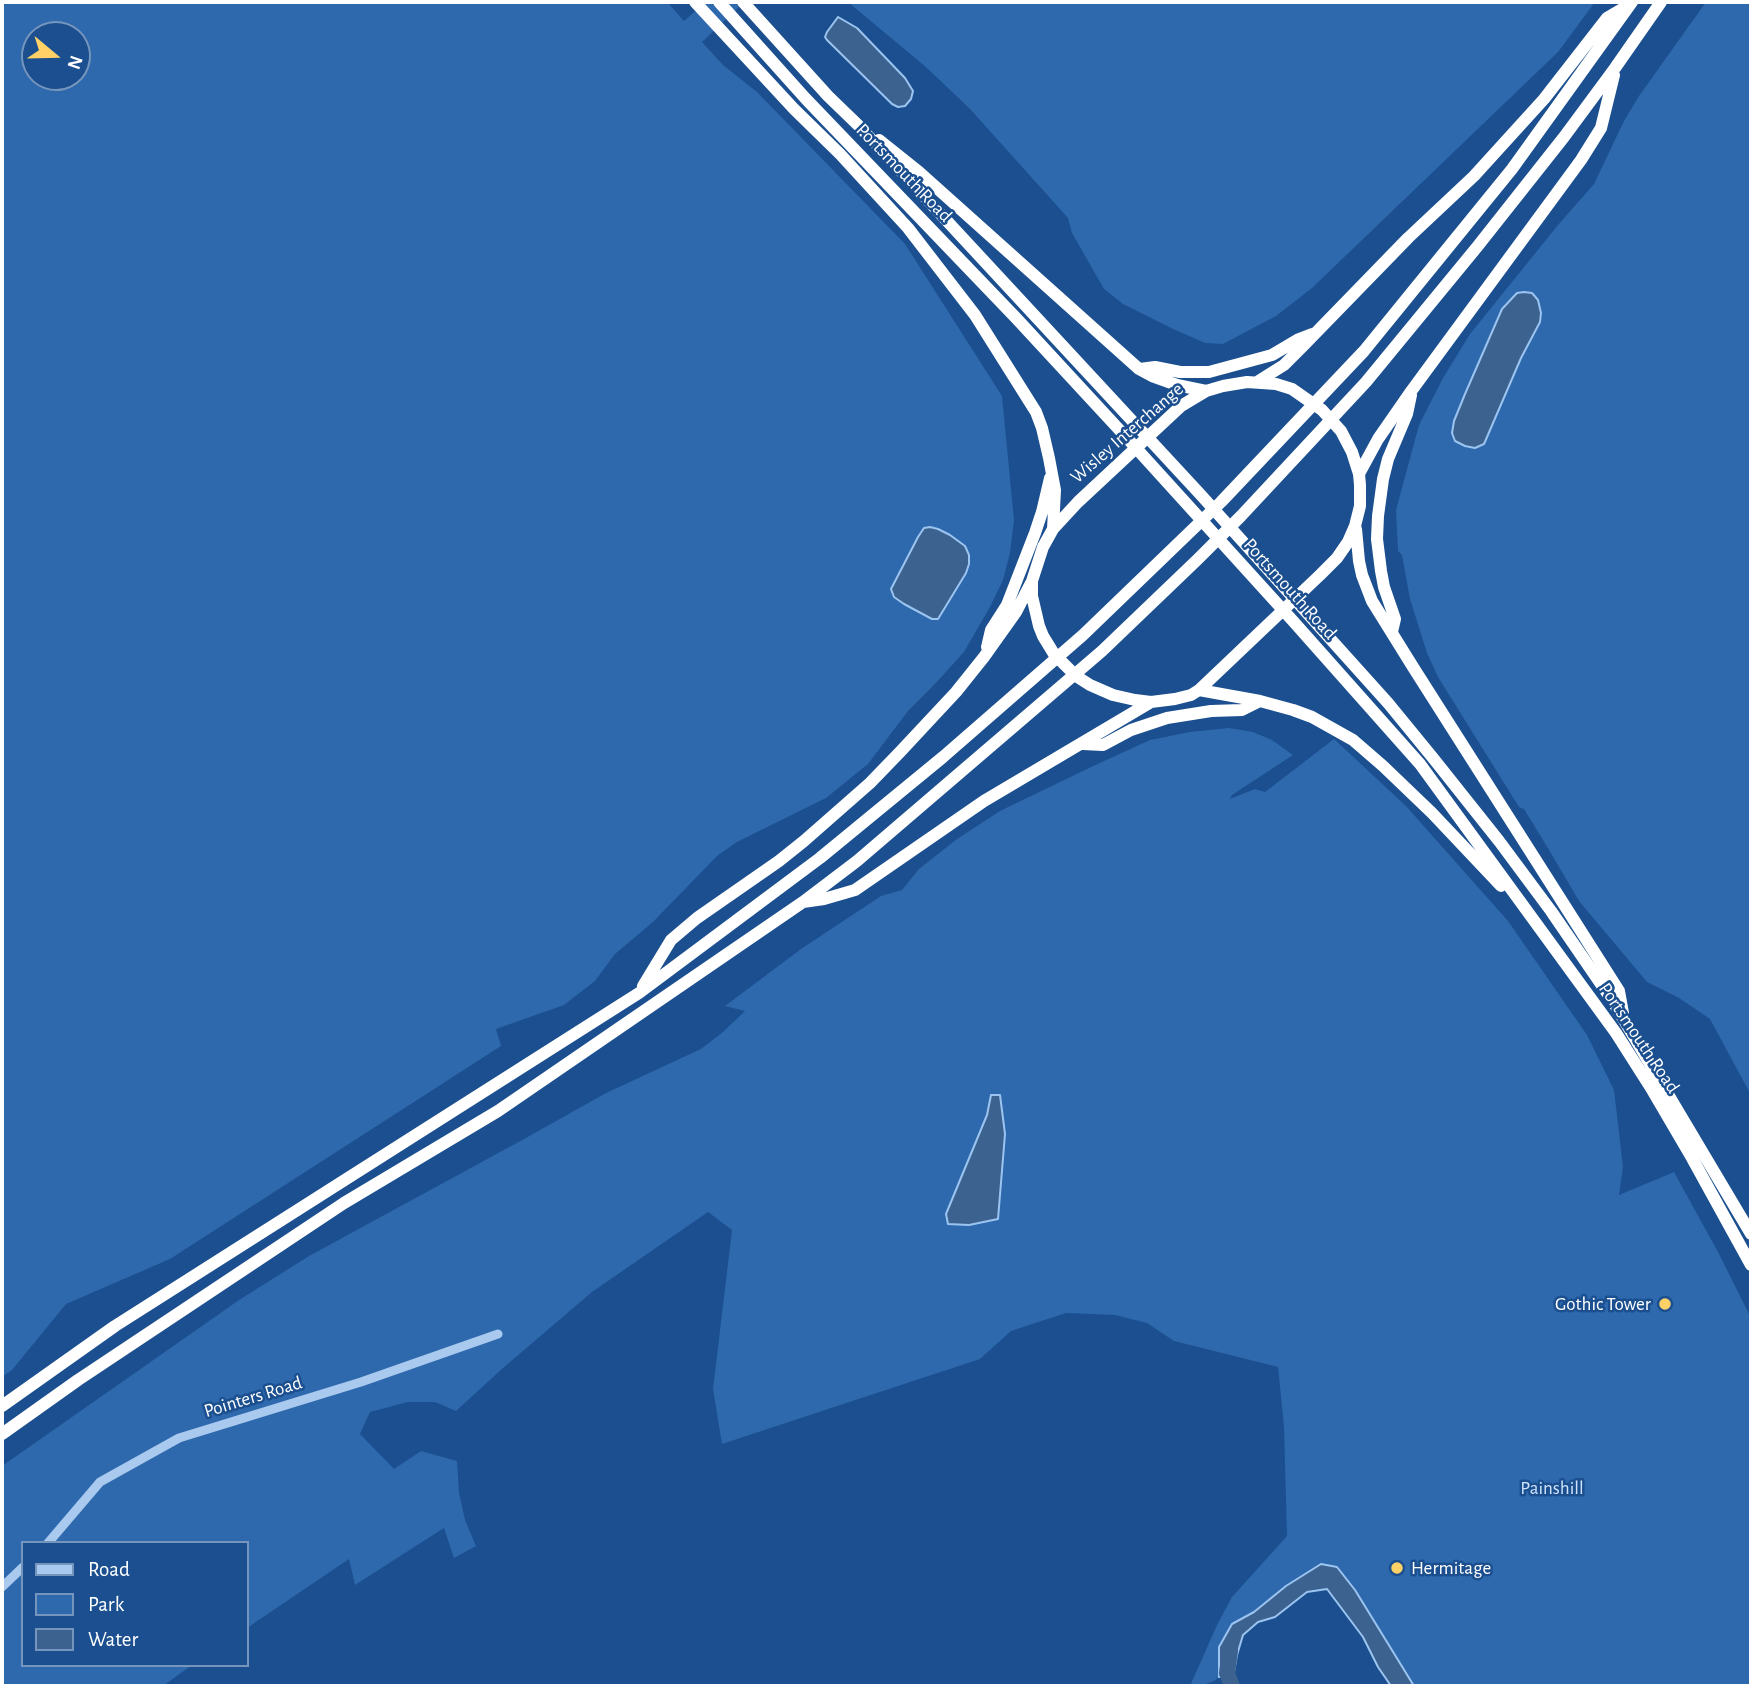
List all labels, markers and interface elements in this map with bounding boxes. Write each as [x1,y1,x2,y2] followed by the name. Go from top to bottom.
[21,21,91,91] north arrow
[63,53,86,72] text: N
[851,119,957,227] street label: Portsmouth Road
[1066,378,1188,488] street label: Wisley Interchange
[1239,534,1341,644] street label: Portsmouth Road
[1594,978,1684,1098] street label: Portsmouth Road
[1555,1293,1651,1315] place label: Gothic Tower
[1657,1296,1673,1312] marker: Gothic Tower
[201,1371,305,1423] street label: Pointers Road
[1520,1477,1584,1499] park label: Painshill
[21,1541,248,1667] legend
[1411,1557,1491,1579] place label: Hermitage
[88,1559,130,1580] text: Road
[1389,1560,1405,1576] marker: Hermitage
[88,1594,124,1615] text: Park
[88,1629,138,1650] text: Water

